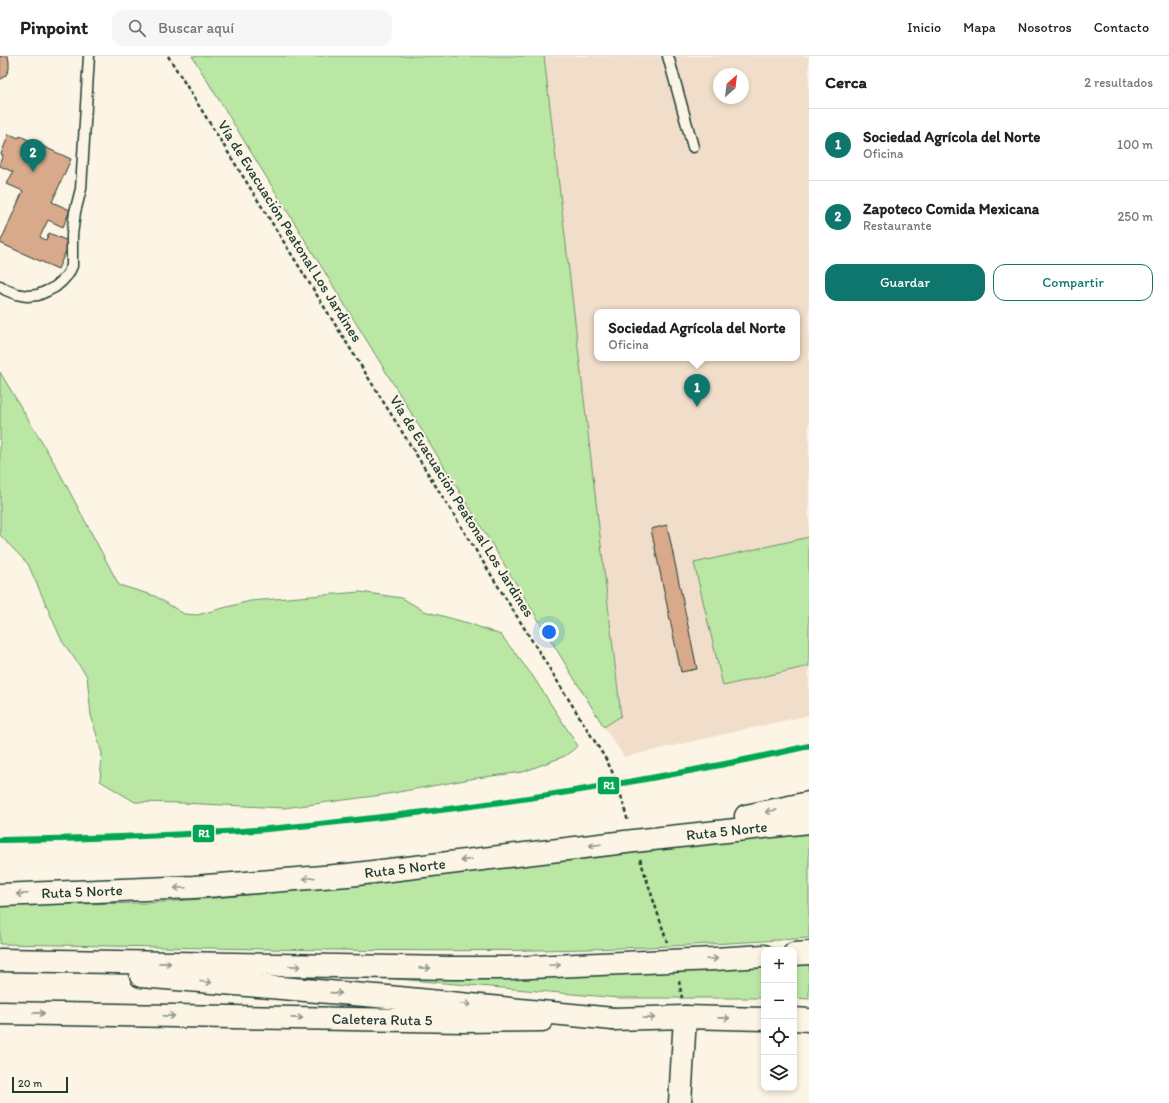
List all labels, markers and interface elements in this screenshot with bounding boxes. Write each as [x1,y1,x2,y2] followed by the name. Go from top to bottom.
[112,10,392,46] search box
[20,16,88,39] text: Pinpoint
[126,17,148,39] icon: search
[158,19,234,37] text: Buscar aquí
[907,19,941,36] text: Inicio
[963,19,996,36] text: Mapa
[1018,19,1072,36] text: Nosotros
[1094,19,1149,36] text: Contacto
[713,68,749,104] north arrow
[825,72,867,92] text: Cerca
[1084,75,1153,90] text: 2 resultados
[214,117,366,346] street label: Vía de Evacuación Peatonal Los Jardines
[863,128,1040,146] text: Sociedad Agrícola del Norte
[835,137,841,152] text: 1
[1117,137,1153,152] text: 100 m
[20,139,46,172] pin: 2
[863,146,903,161] text: Oficina
[863,200,1039,218] text: Zapoteco Comida Mexicana
[835,209,841,224] text: 2
[1117,209,1153,224] text: 250 m
[863,218,932,233] text: Restaurante
[825,264,985,301] button: Guardar
[993,264,1153,301] button: Compartir
[594,309,800,361] popup
[608,319,786,337] text: Sociedad Agrícola del Norte
[608,337,649,352] text: Oficina
[684,374,710,407] pin: 1
[386,392,538,621] street label: Vía de Evacuación Peatonal Los Jardines
[539,622,559,642] your location
[597,776,620,795] line badge: R1
[603,779,616,792] text: R1
[765,808,778,816] one-way arrow
[685,818,768,844] street label: Ruta 5 Norte
[192,824,215,843] line badge: R1
[198,827,211,840] text: R1
[589,842,602,849] one-way arrow
[363,854,447,882] street label: Ruta 5 Norte
[460,857,473,864] one-way arrow
[303,875,316,882] one-way arrow
[41,881,123,902] street label: Ruta 5 Norte
[174,884,187,891] one-way arrow
[16,891,29,898] one-way arrow
[761,947,797,1091] map controls
[761,947,797,983] button: +
[705,956,718,963] one-way arrow
[158,959,171,967] one-way arrow
[288,962,301,969] one-way arrow
[548,962,561,969] one-way arrow
[418,964,431,972] one-way arrow
[199,978,212,985] one-way arrow
[761,983,797,1019] button: −
[329,989,342,996] one-way arrow
[458,1001,471,1008] one-way arrow
[32,1009,45,1017] one-way arrow
[331,1010,433,1029] street label: Caletera Ruta 5
[162,1012,175,1019] one-way arrow
[290,1014,303,1022] one-way arrow
[642,1014,655,1022] one-way arrow
[717,1014,730,1022] one-way arrow
[761,1019,797,1055] button: locate
[761,1055,797,1091] button: layers
[12,1075,68,1094] scale bar
[18,1077,42,1090] text: 20 m

